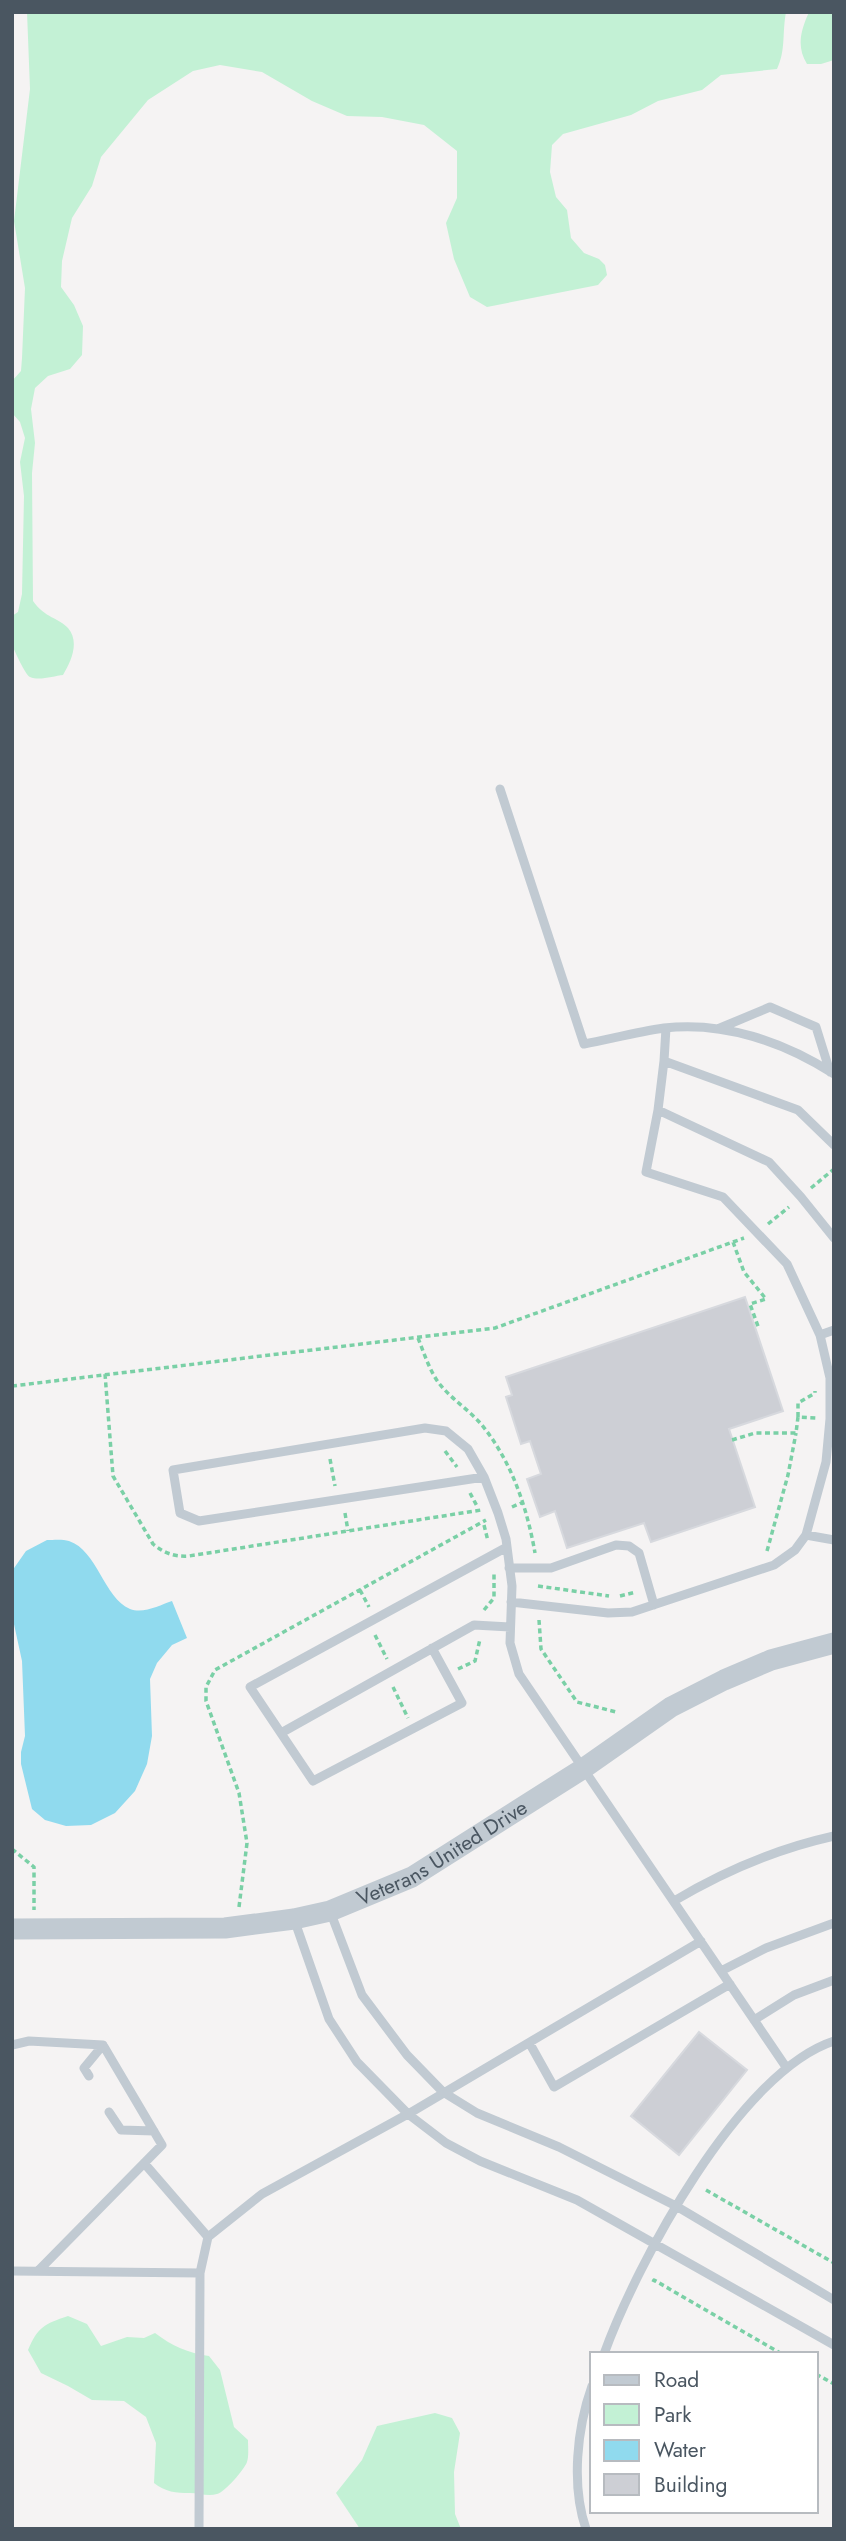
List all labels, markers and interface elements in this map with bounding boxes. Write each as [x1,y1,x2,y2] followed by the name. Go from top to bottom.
[352,1792,533,1913] street label: Veterans United Drive
[590,2352,818,2513] legend
[654,2365,699,2395] text: Road
[654,2400,692,2430] text: Park
[654,2435,707,2465] text: Water
[654,2470,727,2500] text: Building

